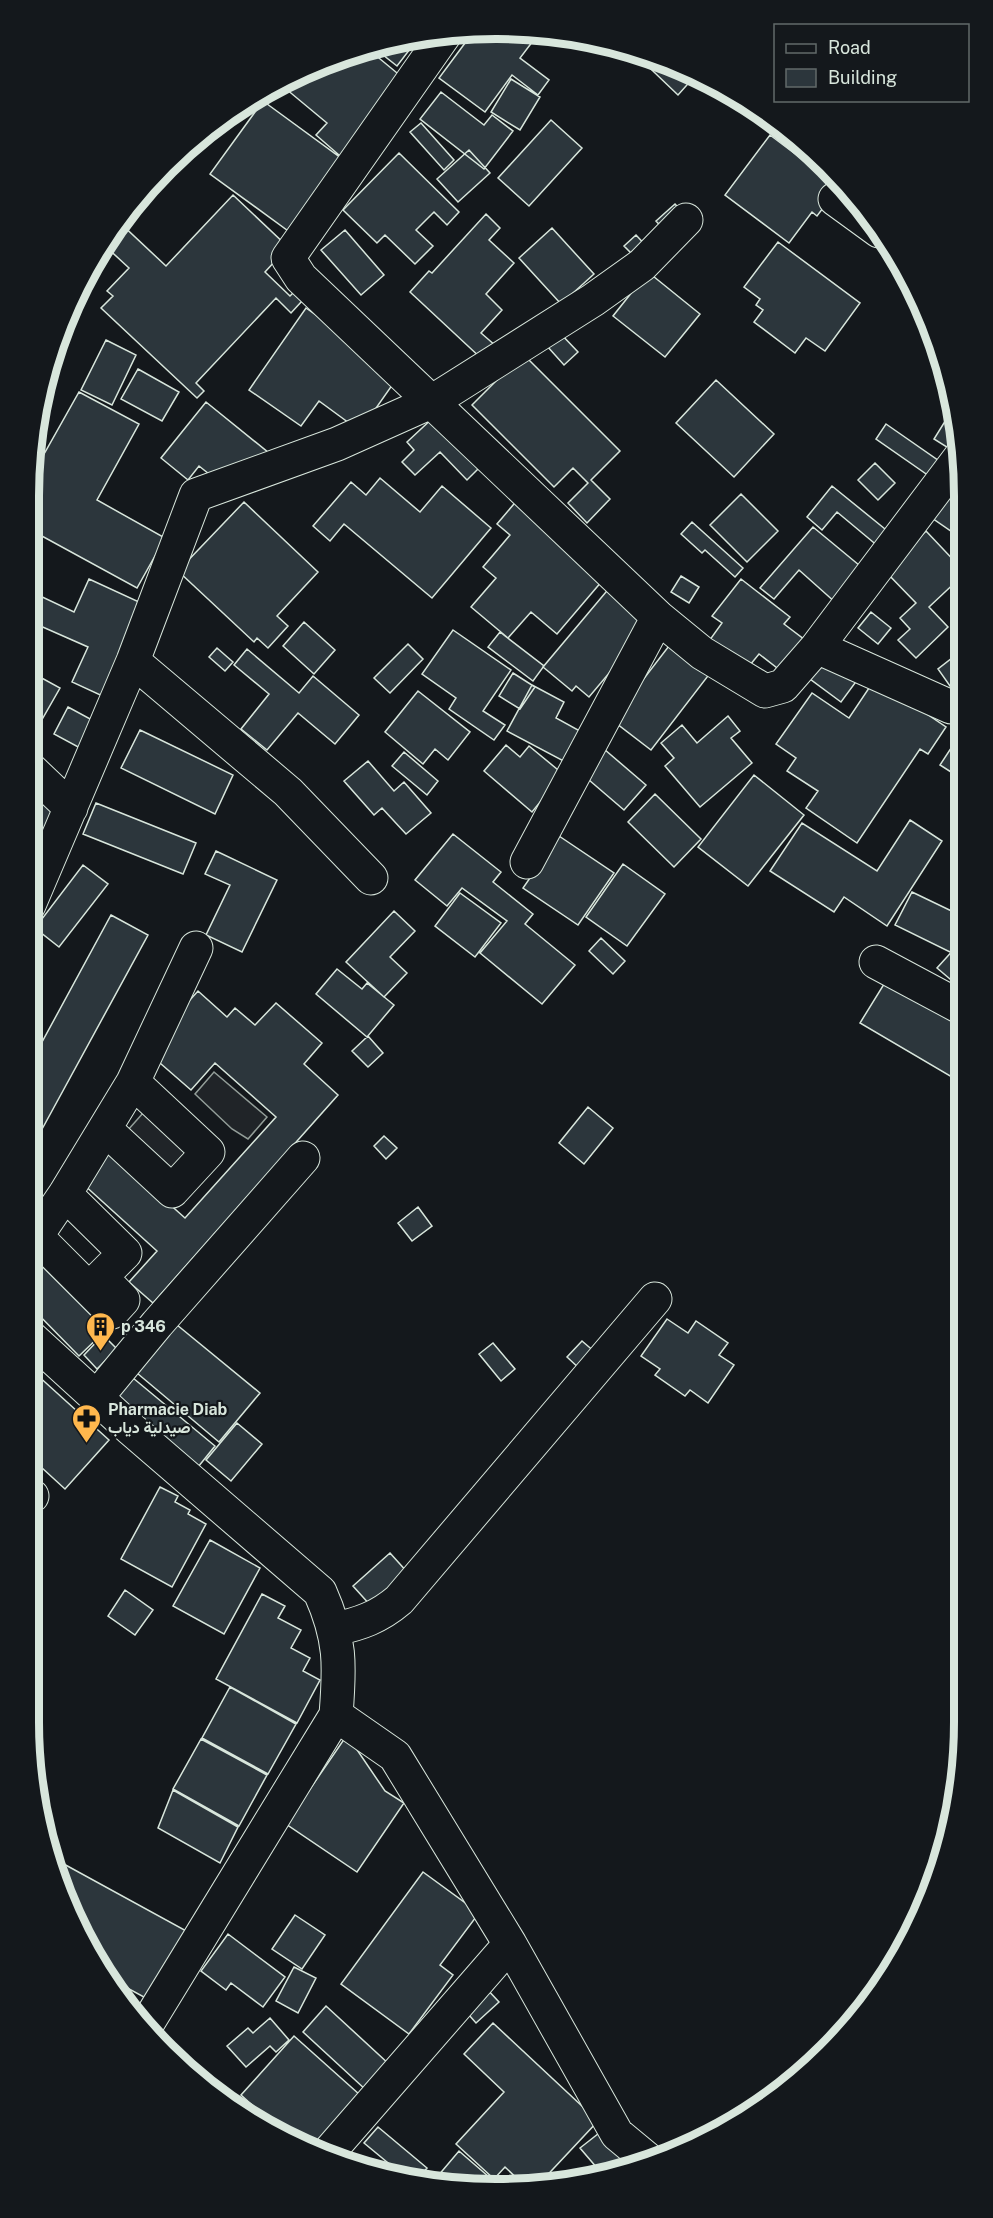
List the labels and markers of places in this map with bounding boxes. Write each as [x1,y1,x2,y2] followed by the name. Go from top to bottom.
[84,1310,116,1352] building icon: p 346
[121,1317,166,1336] place label: p 346
[108,1400,227,1437] place label: Pharmacie Diab صيدلية دياب
[71,1402,103,1444] pharmacy icon: Pharmacie Diab صيدلية دياب

